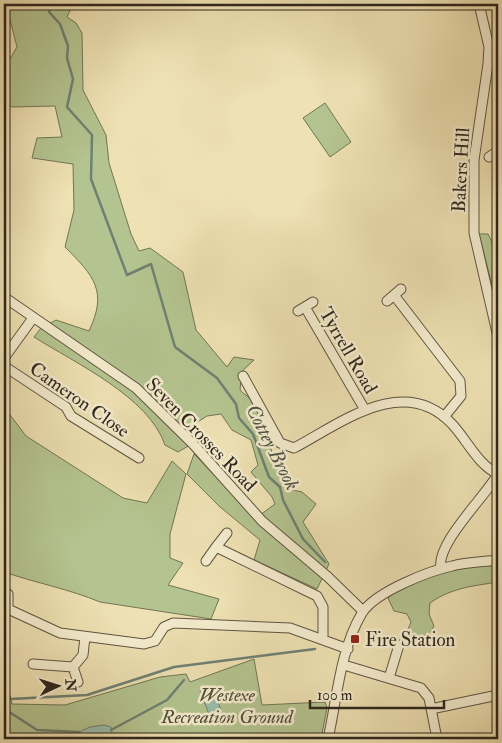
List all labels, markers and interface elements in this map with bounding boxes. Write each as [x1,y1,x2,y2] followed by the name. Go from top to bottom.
[447,127,475,213] street label: Bakers Hill
[314,303,383,399] street label: Tyrrell Road
[25,357,134,443] street label: Cameron Close
[141,373,262,497] street label: Seven Crosses Road
[240,400,305,494] water label: Cottey Brook
[365,628,456,652] place label: Fire Station
[349,633,361,645] marker: Fire Station
[32,660,82,710] north arrow
[61,677,79,692] text: N
[310,678,443,710] scale bar
[160,683,294,729] park label: Westexe Recreation Ground
[317,686,353,705] text: 100 m

